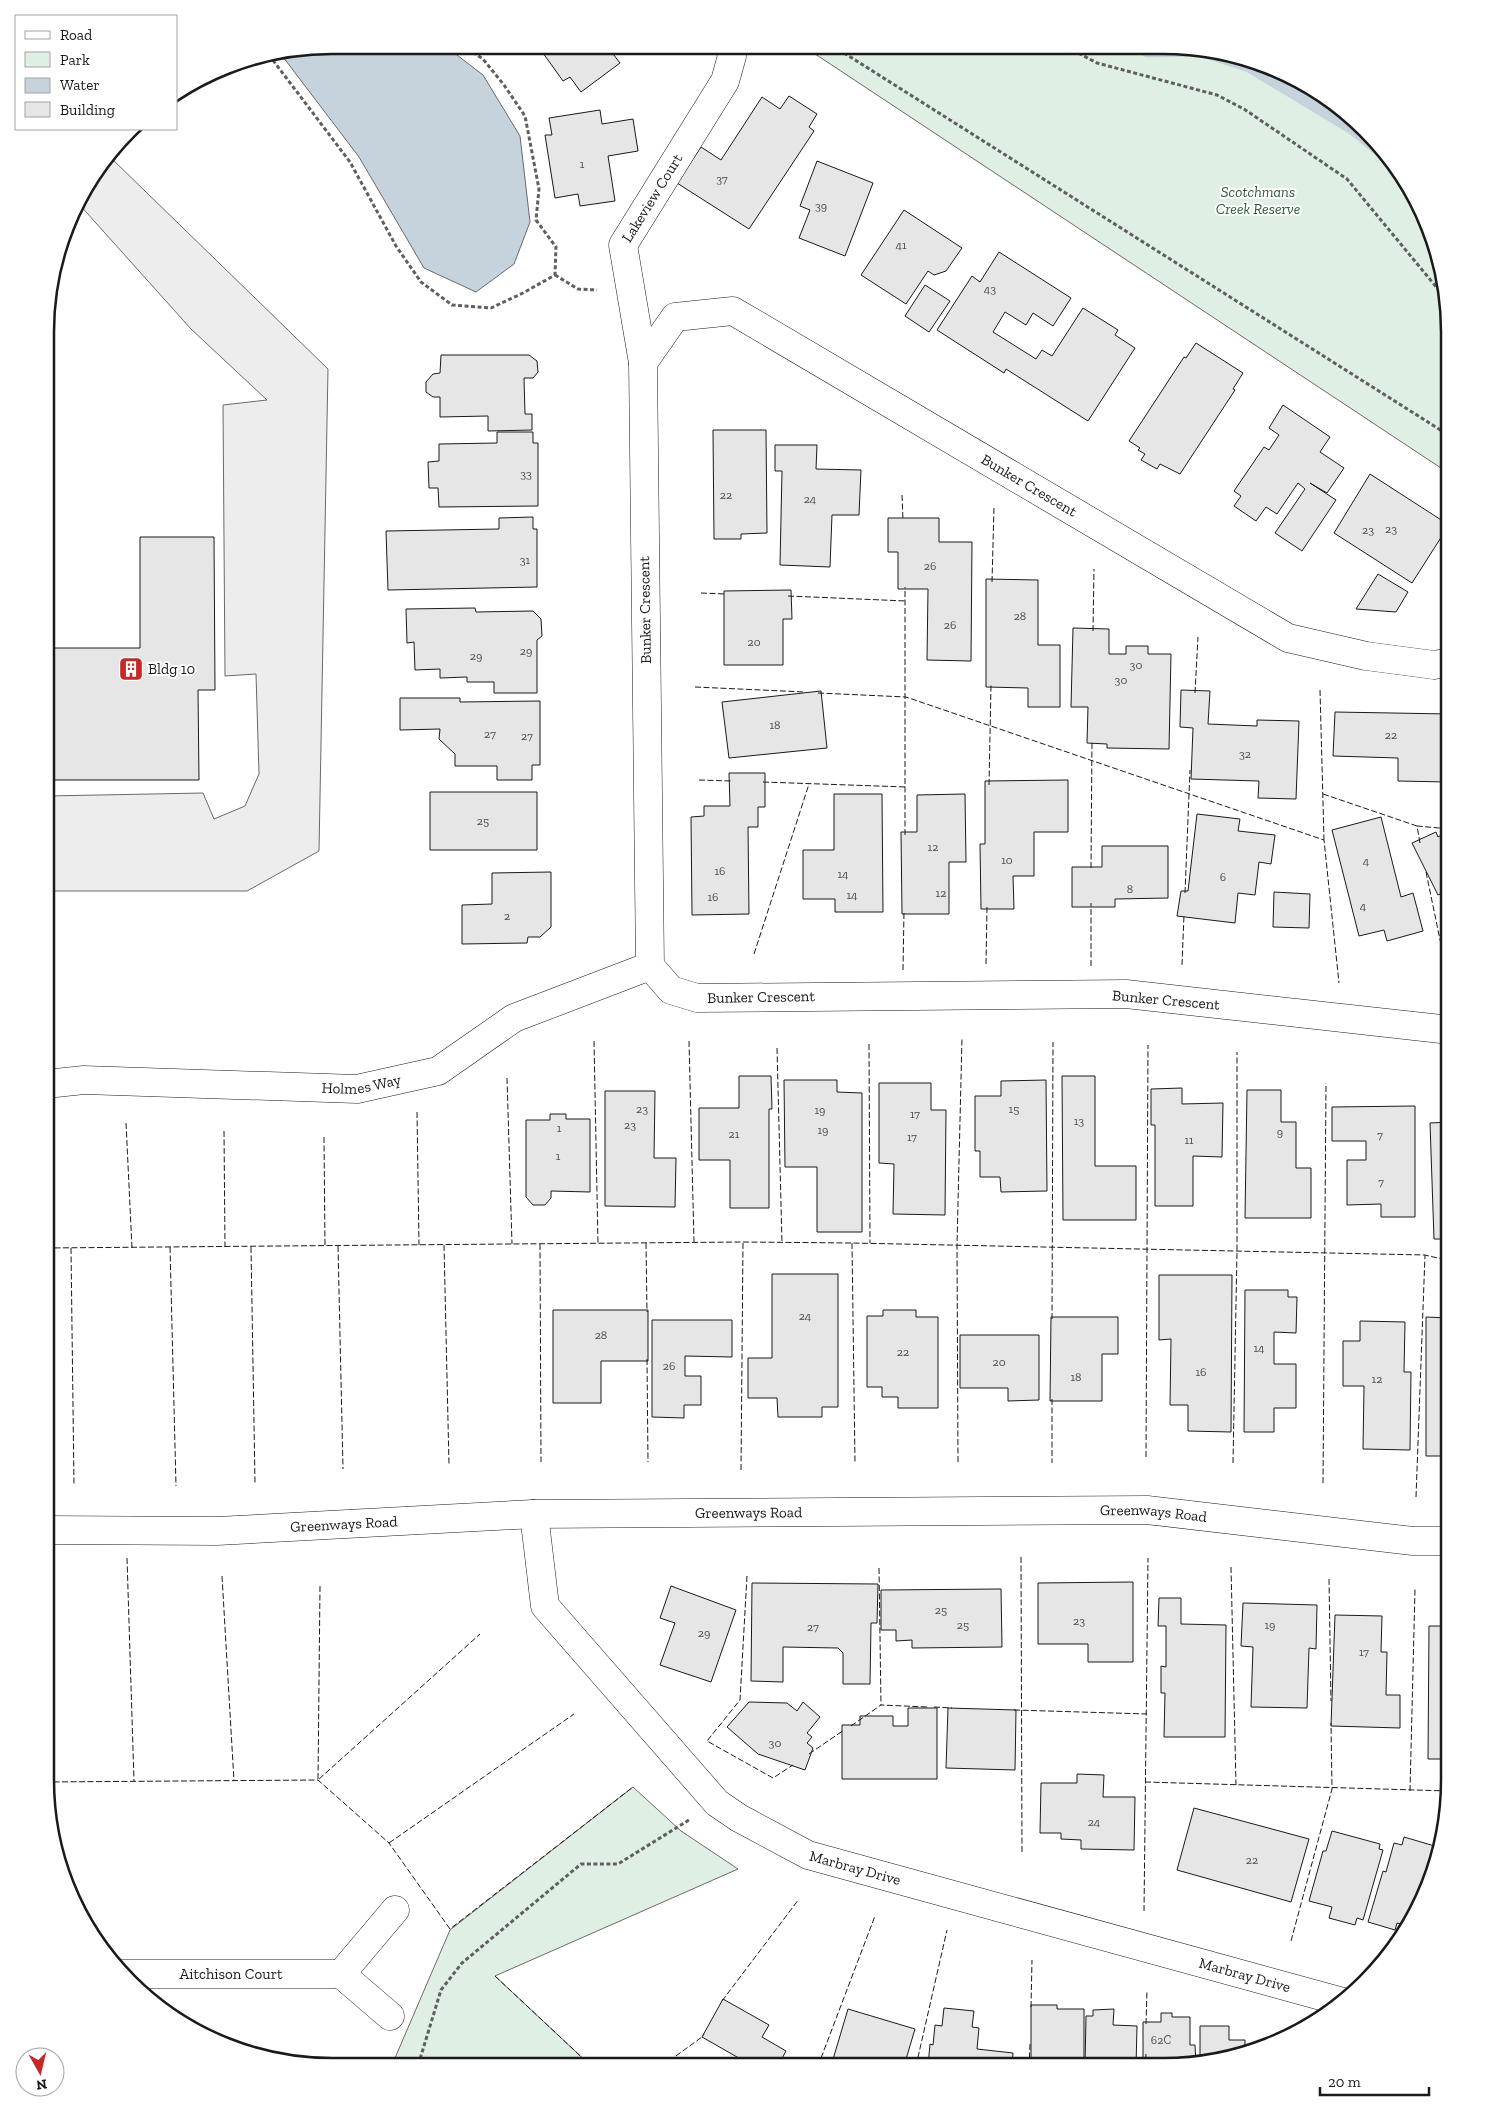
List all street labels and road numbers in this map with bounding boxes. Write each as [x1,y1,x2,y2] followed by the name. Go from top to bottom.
[618,150,687,246] street label: Lakeview Court
[978,450,1080,521] street label: Bunker Crescent
[635,555,655,664] street label: Bunker Crescent
[1111,986,1221,1014] street label: Bunker Crescent
[707,987,816,1007] street label: Bunker Crescent
[321,1070,403,1098] street label: Holmes Way
[1100,1501,1209,1526] street label: Greenways Road
[695,1503,803,1522] street label: Greenways Road
[290,1512,399,1536] street label: Greenways Road
[807,1847,903,1889] street label: Marbray Drive
[1197,1954,1292,1996] street label: Marbray Drive
[179,1965,283,1983] street label: Aitchison Court

